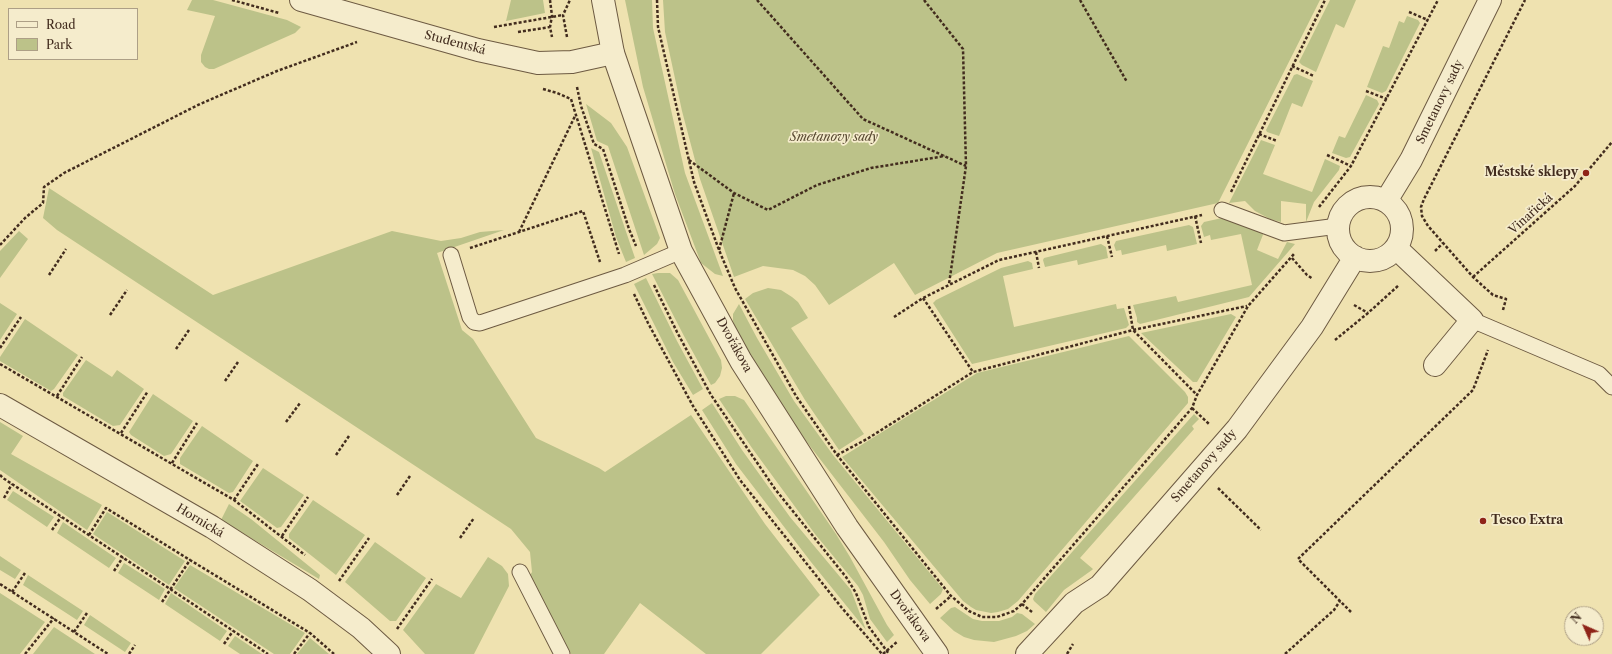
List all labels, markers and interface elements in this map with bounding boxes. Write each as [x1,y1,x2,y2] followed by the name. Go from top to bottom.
[8,8,138,60] legend
[46,17,76,32] text: Road
[423,28,487,58] street label: Studentská
[46,37,72,52] text: Park
[1413,58,1467,146] street label: Smetanovy sady
[790,131,878,145] park label: Smetanovy sady
[1485,166,1578,180] place label: Městské sklepy
[1581,168,1591,178] marker: Městské sklepy
[1506,191,1556,237] street label: Vinařická
[713,315,755,375] street label: Dvořákova
[1168,427,1240,505] street label: Smetanovy sady
[174,501,226,541] street label: Hornická
[1491,514,1563,528] place label: Tesco Extra
[1478,516,1488,526] marker: Tesco Extra
[886,587,934,645] street label: Dvořákova
[1564,606,1604,646] north arrow
[1568,610,1585,627] text: N

